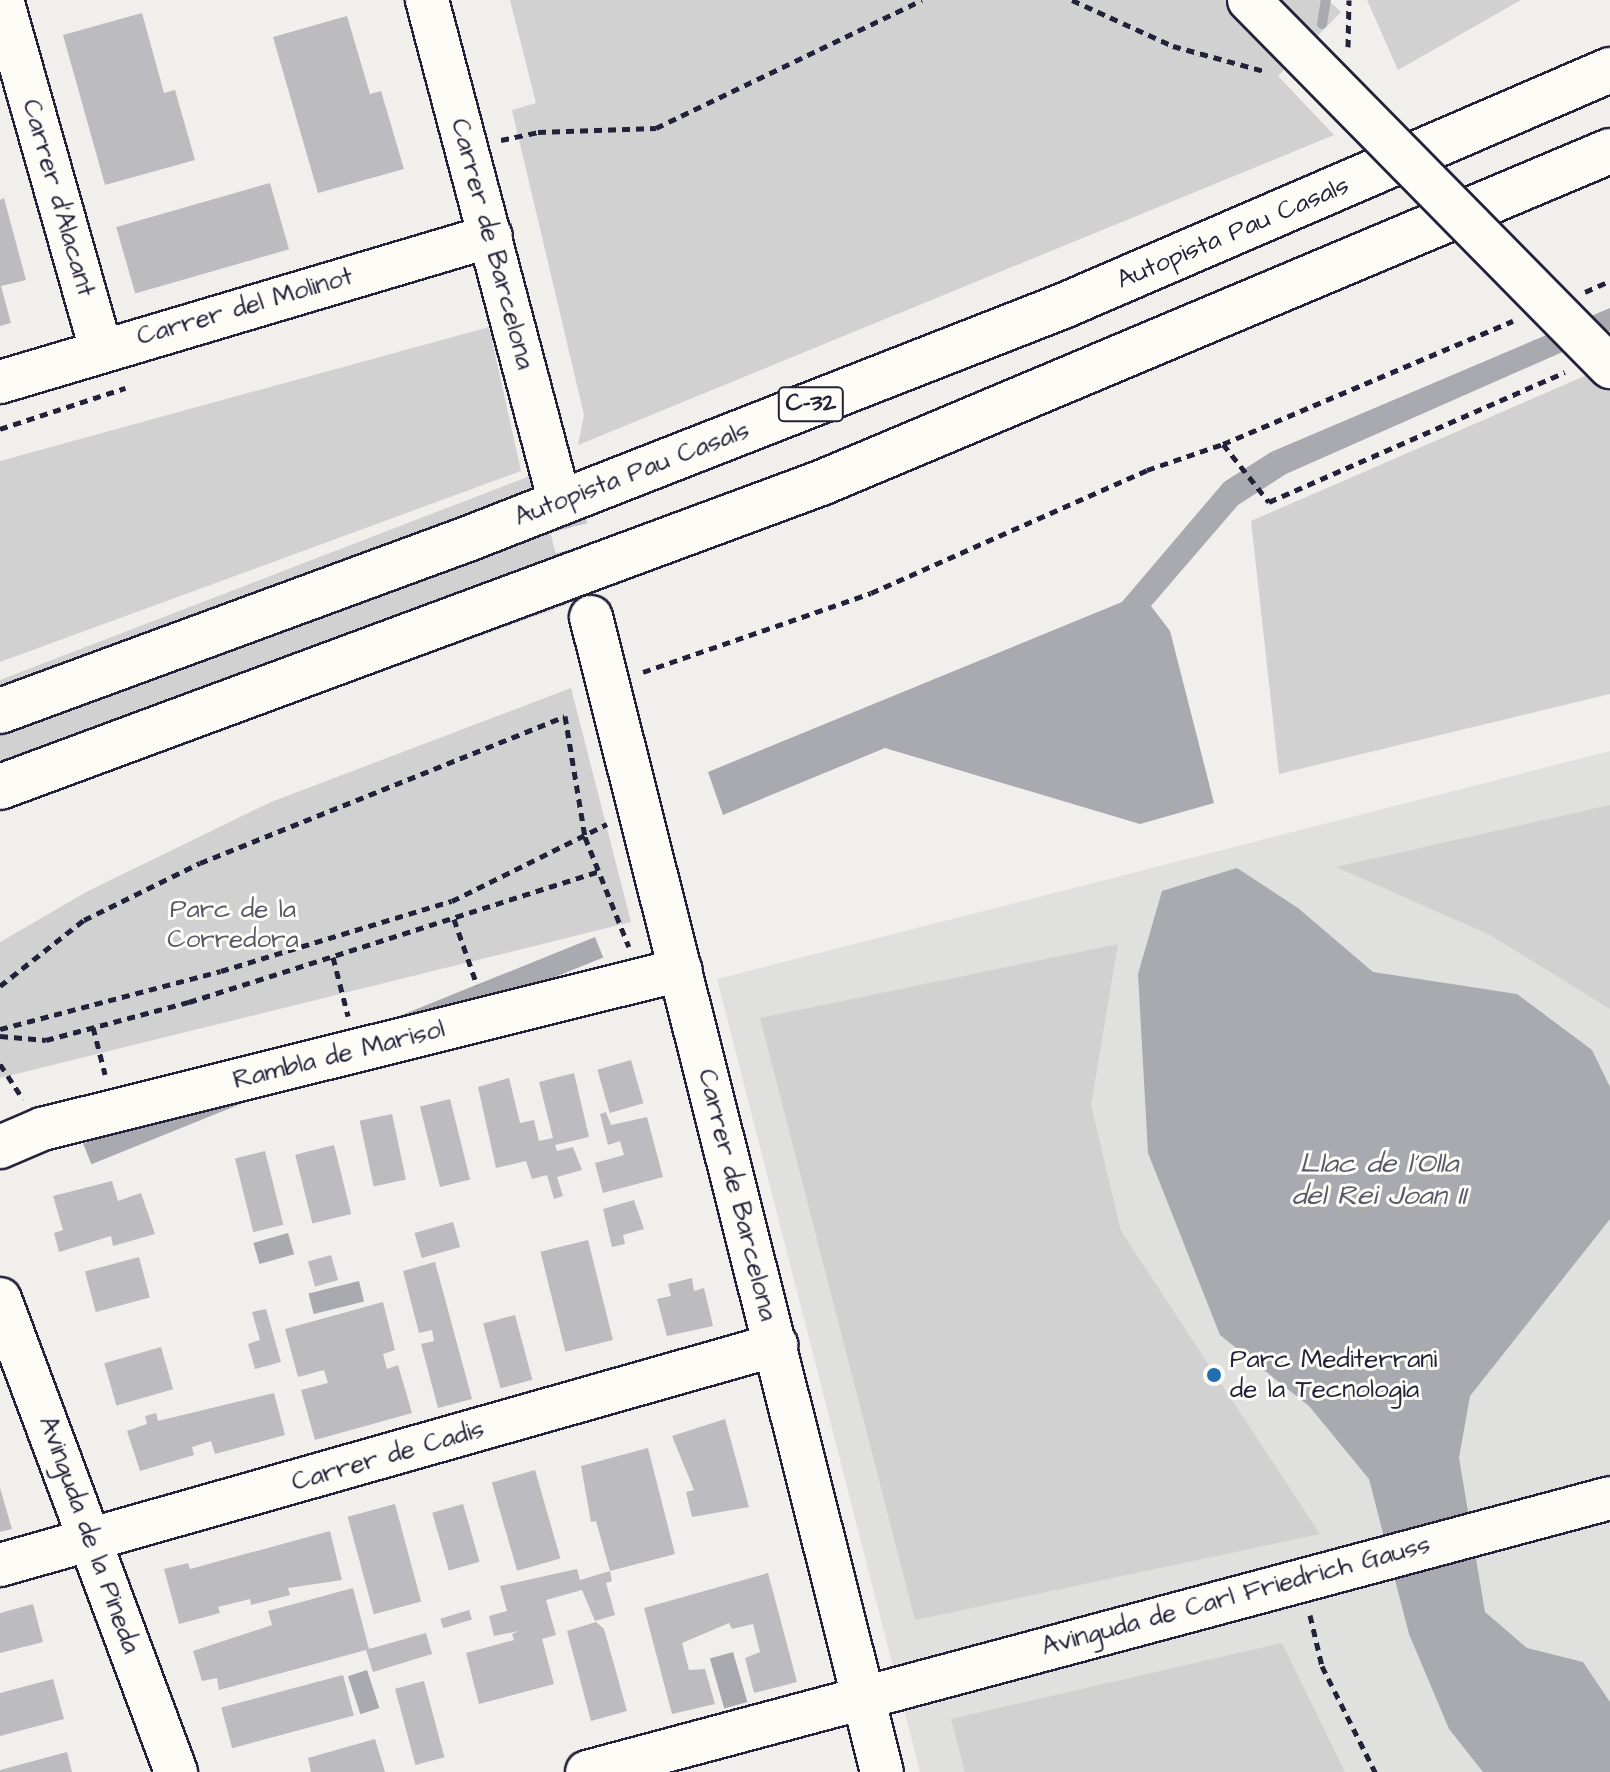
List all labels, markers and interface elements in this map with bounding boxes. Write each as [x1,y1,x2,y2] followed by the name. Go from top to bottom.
[15,96,101,300] street label: Carrer d'Alacant
[443,115,541,373] street label: Carrer de Barcelona
[1112,170,1354,296] street label: Autopista Pau Casals
[133,261,357,353] street label: Carrer del Molinot
[777,384,845,424] road number: C-32
[510,415,754,533] street label: Autopista Pau Casals
[167,894,299,956] park label: Parc de la Corredora
[230,1014,448,1096] street label: Rambla de Marisol
[691,1066,783,1324] street label: Carrer de Barcelona
[1292,1147,1466,1213] water label: Llac de l'Olla del Rei Joan II
[1230,1344,1437,1406] place label: Parc Mediterrani de la Tecnologia
[1205,1366,1223,1384] marker: Parc Mediterrani de la Tecnologia
[32,1412,146,1658] street label: Avinguda de la Pineda
[288,1414,488,1498] street label: Carrer de Cadis
[1038,1529,1434,1663] street label: Avinguda de Carl Friedrich Gauss

